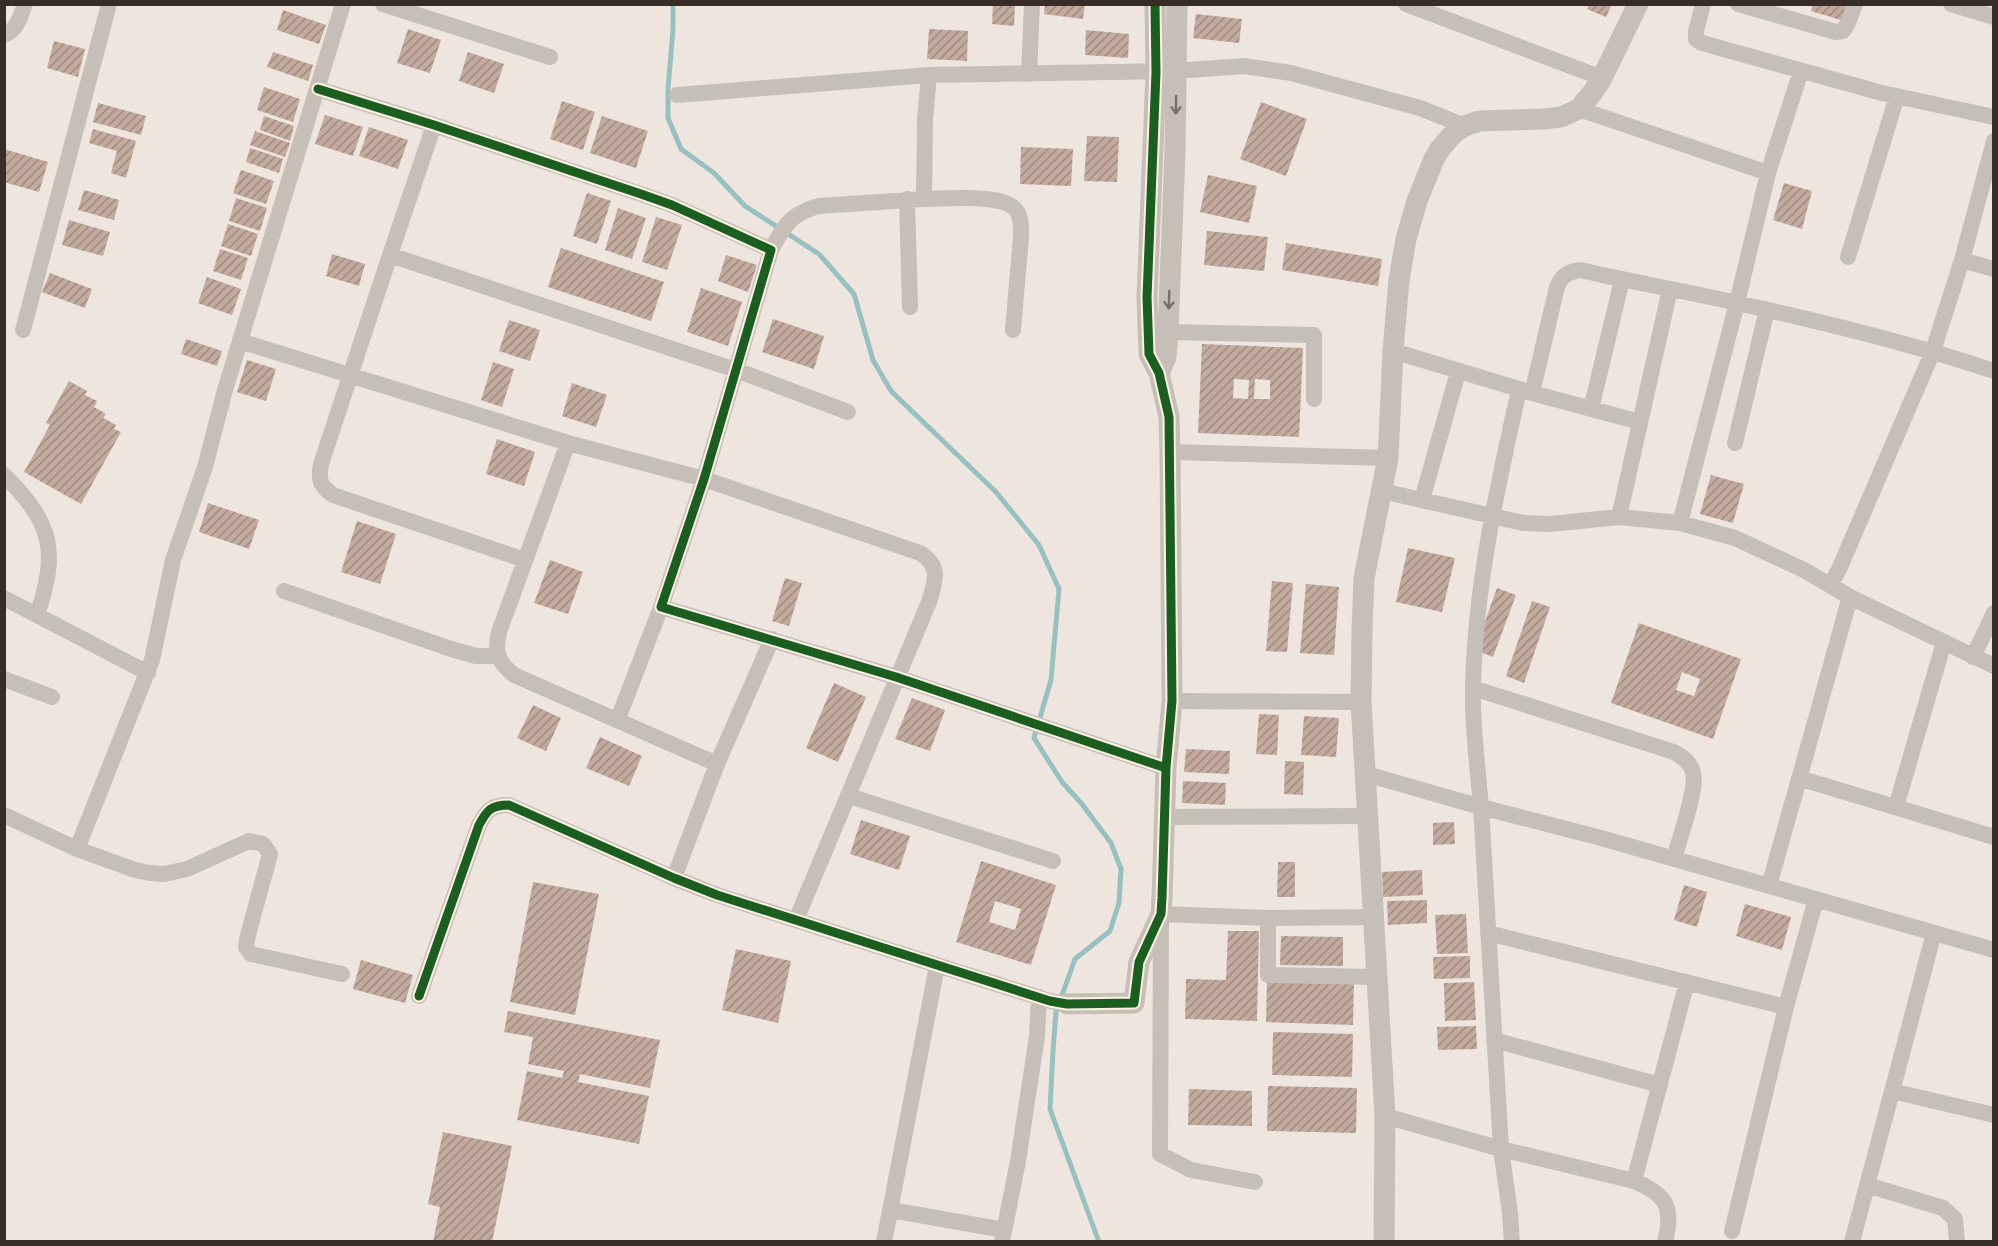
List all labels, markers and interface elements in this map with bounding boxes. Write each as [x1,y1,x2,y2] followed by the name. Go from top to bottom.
[1170,94,1181,114] one-way arrow
[1163,289,1175,309] one-way arrow

